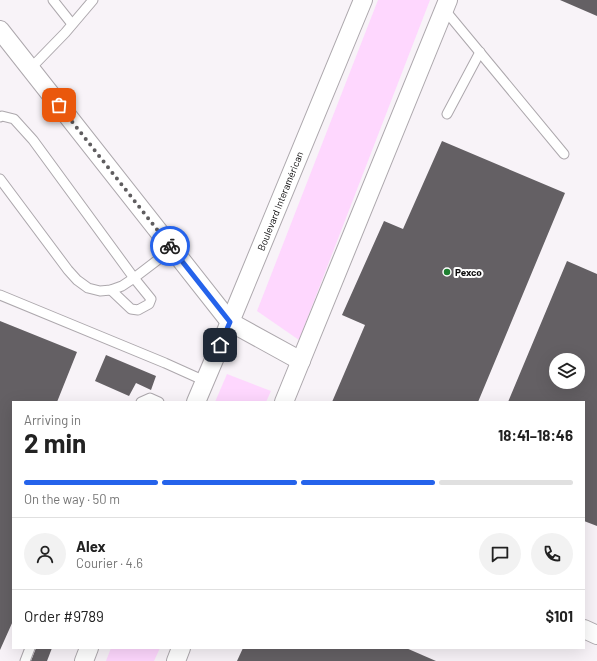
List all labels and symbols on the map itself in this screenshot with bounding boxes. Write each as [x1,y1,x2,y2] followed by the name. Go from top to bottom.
[42,88,76,122] pin
[255,149,305,253] street label: Boulevard Interamérican
[150,226,190,266] courier
[455,266,482,278] place label: Pexco
[442,267,452,277] marker: Pexco
[203,328,237,362] pin

